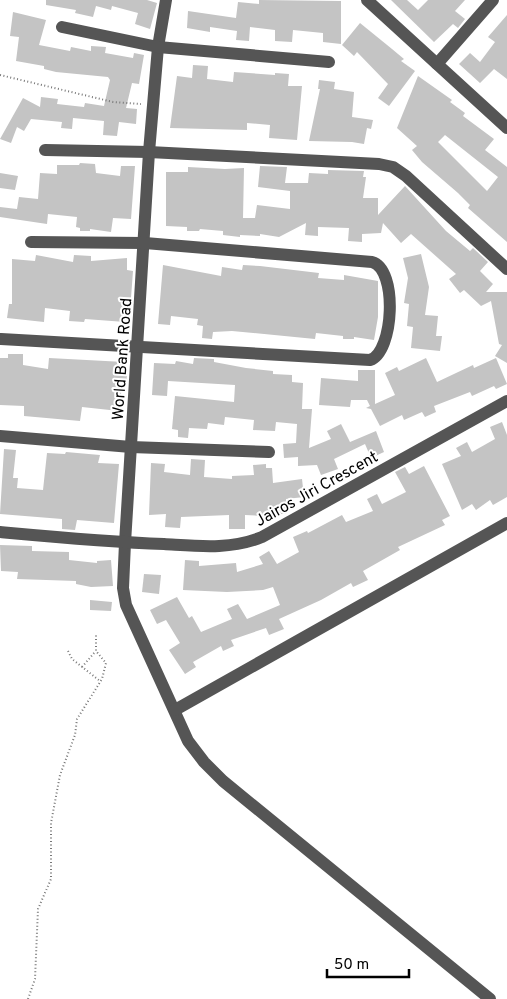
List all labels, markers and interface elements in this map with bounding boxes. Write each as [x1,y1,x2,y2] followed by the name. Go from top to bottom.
[109,297,137,421] street label: World Bank Road
[252,448,382,532] street label: Jairos Jiri Crescent
[327,946,410,978] scale bar
[334,956,369,975] text: 50 m

